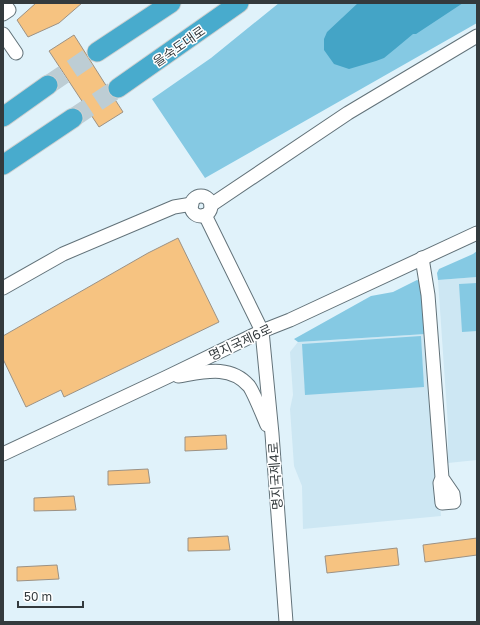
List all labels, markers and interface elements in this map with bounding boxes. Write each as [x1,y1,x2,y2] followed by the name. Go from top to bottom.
[150,22,208,70] street label: 을숙도대로
[206,320,274,364] street label: 명지국제6로
[265,442,285,510] street label: 명지국제4로
[18,583,83,609] scale bar
[24,589,52,604] text: 50 m

